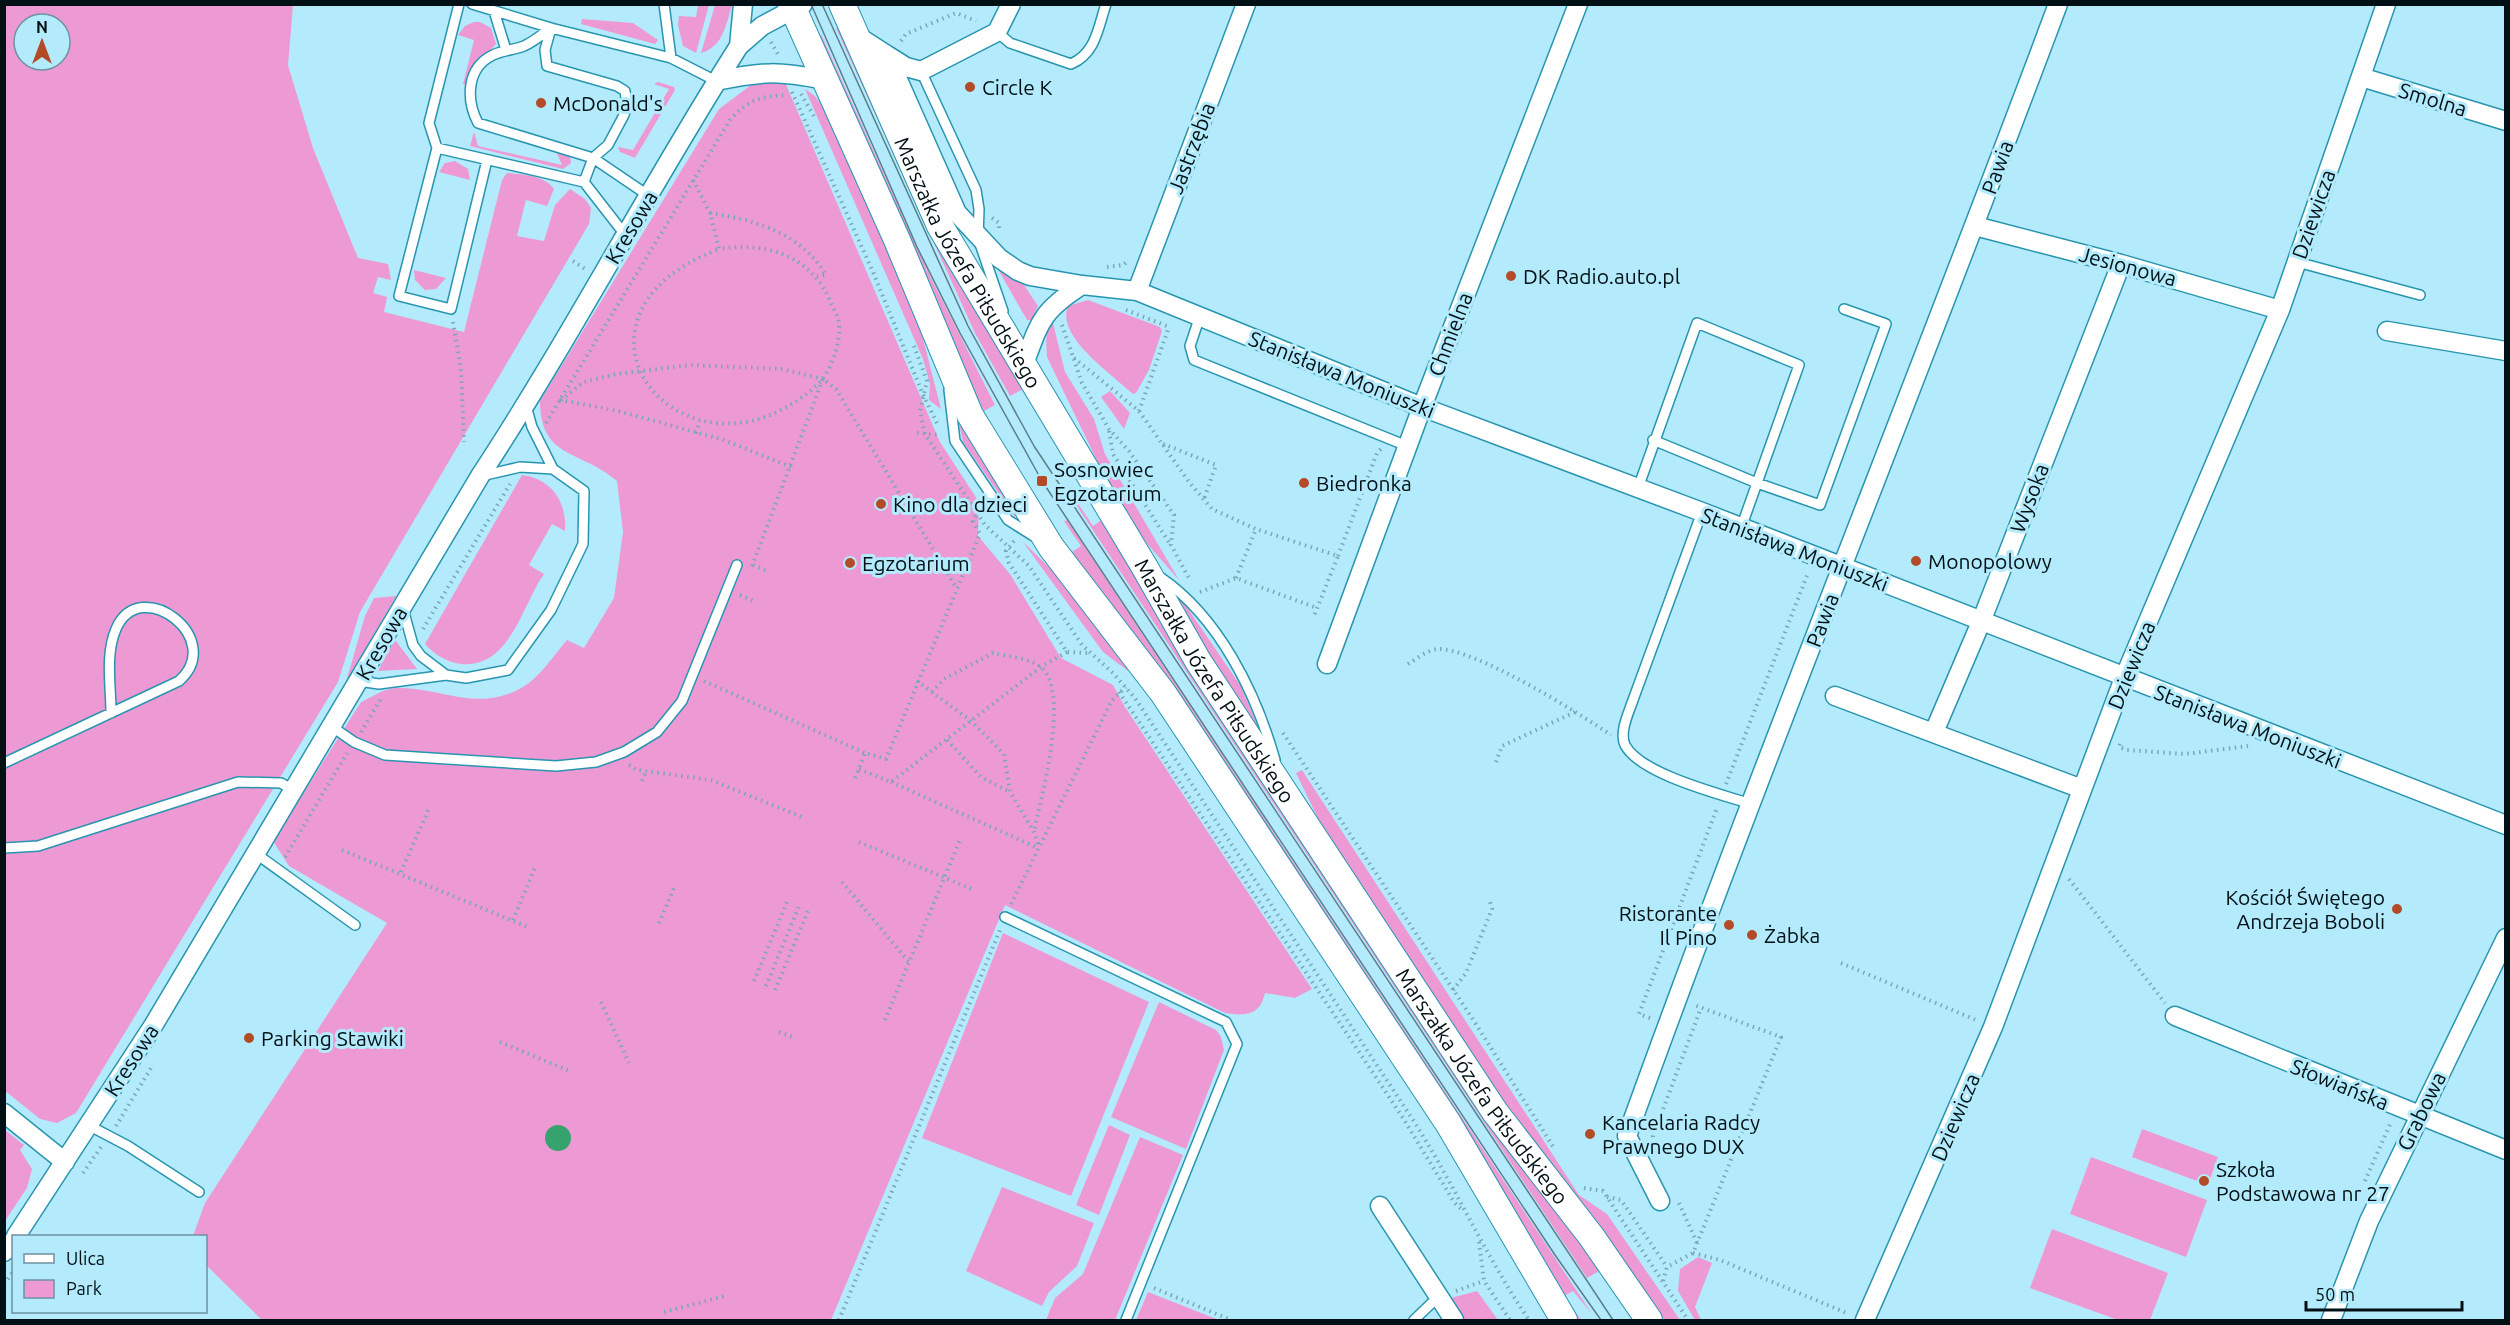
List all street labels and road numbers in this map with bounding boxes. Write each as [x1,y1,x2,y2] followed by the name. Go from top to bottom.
[2396,77,2470,121] street label: Smolna
[1163,99,1219,197] street label: Jastrzębia
[890,133,1046,392] street label: Marszałka Józefa Piłsudskiego
[1976,137,2018,197] street label: Pawia
[2287,166,2339,262] street label: Dziewicza
[600,186,662,268] street label: Kresowa
[2077,242,2179,290] street label: Jesionowa
[1423,289,1477,379] street label: Chmielna
[1245,326,1439,422] street label: Stanisława Moniuszki
[2005,460,2053,536] street label: Wysoka
[1698,502,1892,596] street label: Stanisława Moniuszki
[1130,554,1300,807] street label: Marszałka Józefa Piłsudskiego
[1801,590,1843,650] street label: Pawia
[350,602,412,684] street label: Kresowa
[2102,617,2160,713] street label: Dziewicza
[2151,679,2345,773] street label: Stanisława Moniuszki
[1392,963,1574,1209] street label: Marszałka Józefa Piłsudskiego
[99,1020,163,1100] street label: Kresowa
[2287,1053,2393,1115] street label: Słowiańska
[2392,1068,2450,1154] street label: Grabowa
[1926,1070,1984,1164] street label: Dziewicza

